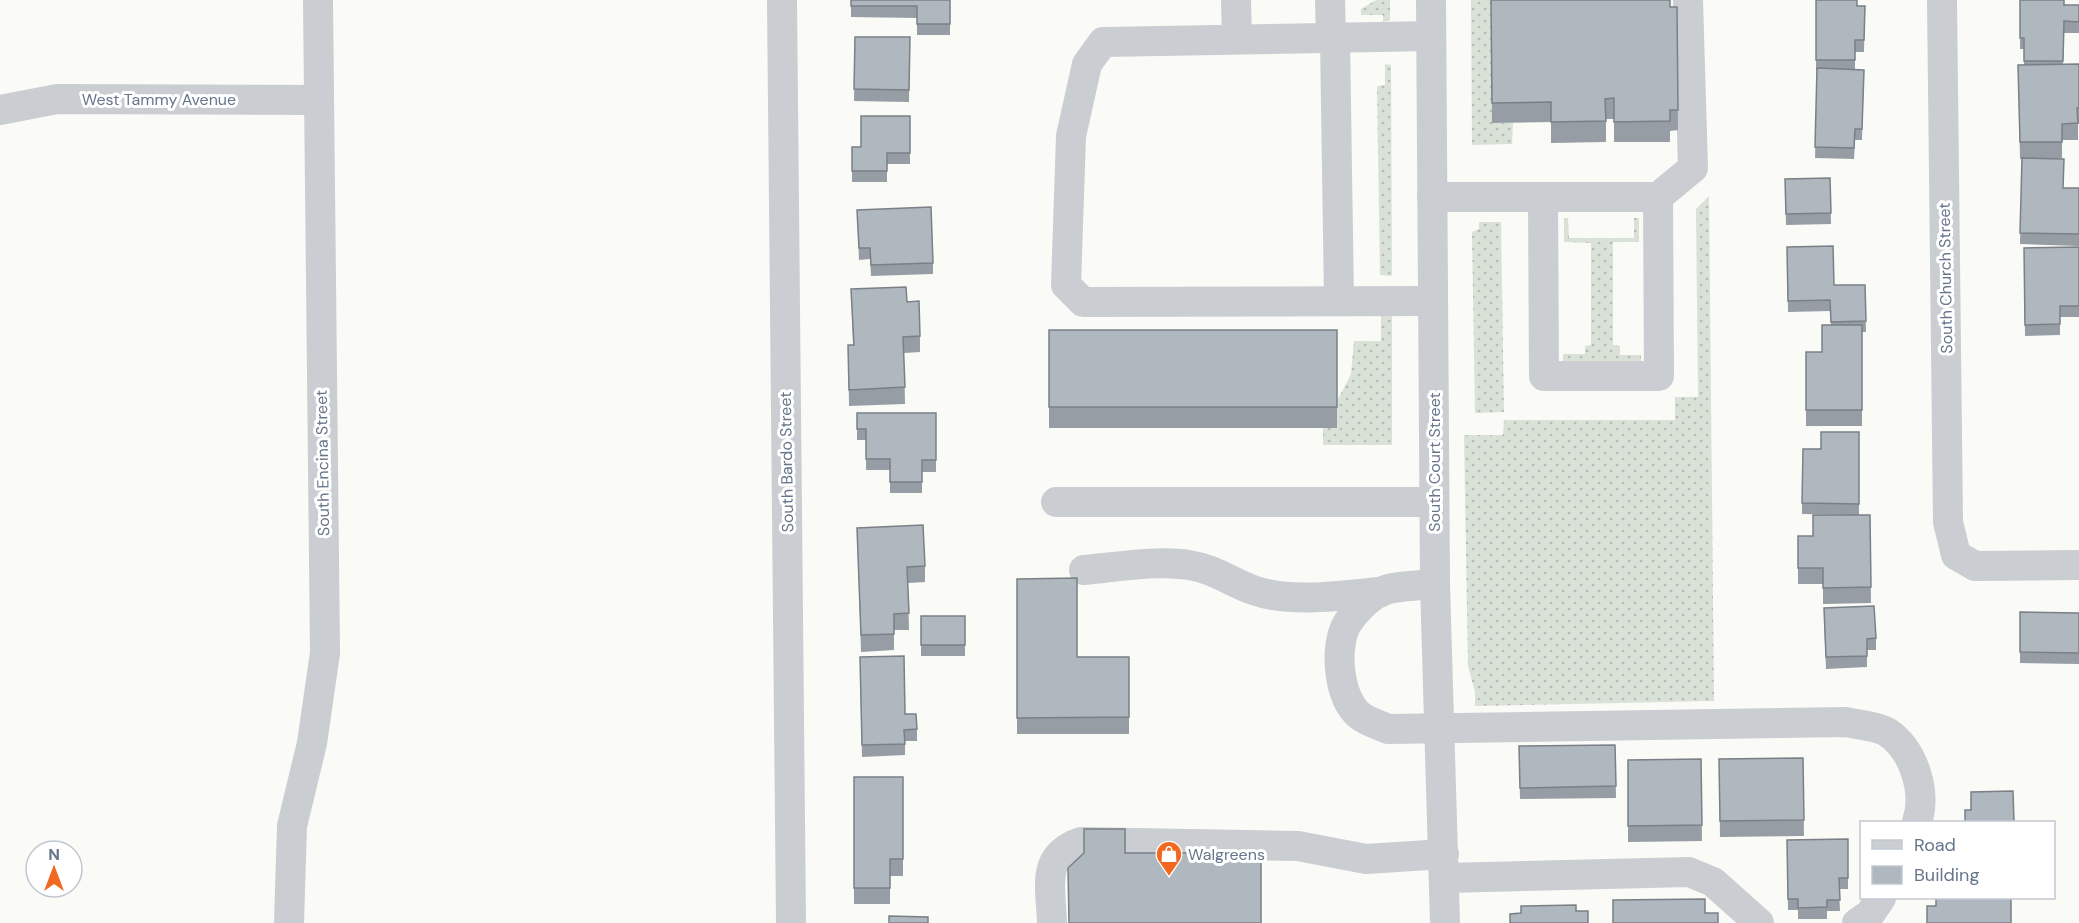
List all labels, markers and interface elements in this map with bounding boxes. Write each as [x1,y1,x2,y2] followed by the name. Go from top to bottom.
[82,89,236,110] street label: West Tammy Avenue
[1934,202,1957,354] street label: South Church Street
[311,390,334,536] street label: South Encina Street
[775,391,798,533] street label: South Bardo Street
[1424,392,1445,532] street label: South Court Street
[1860,821,2055,899] legend
[1914,833,1956,857] text: Road
[24,839,84,899] north arrow
[1154,839,1184,877] shop icon: Walgreens
[48,844,60,865] text: N
[1188,844,1265,865] place label: Walgreens
[1914,863,1979,887] text: Building

